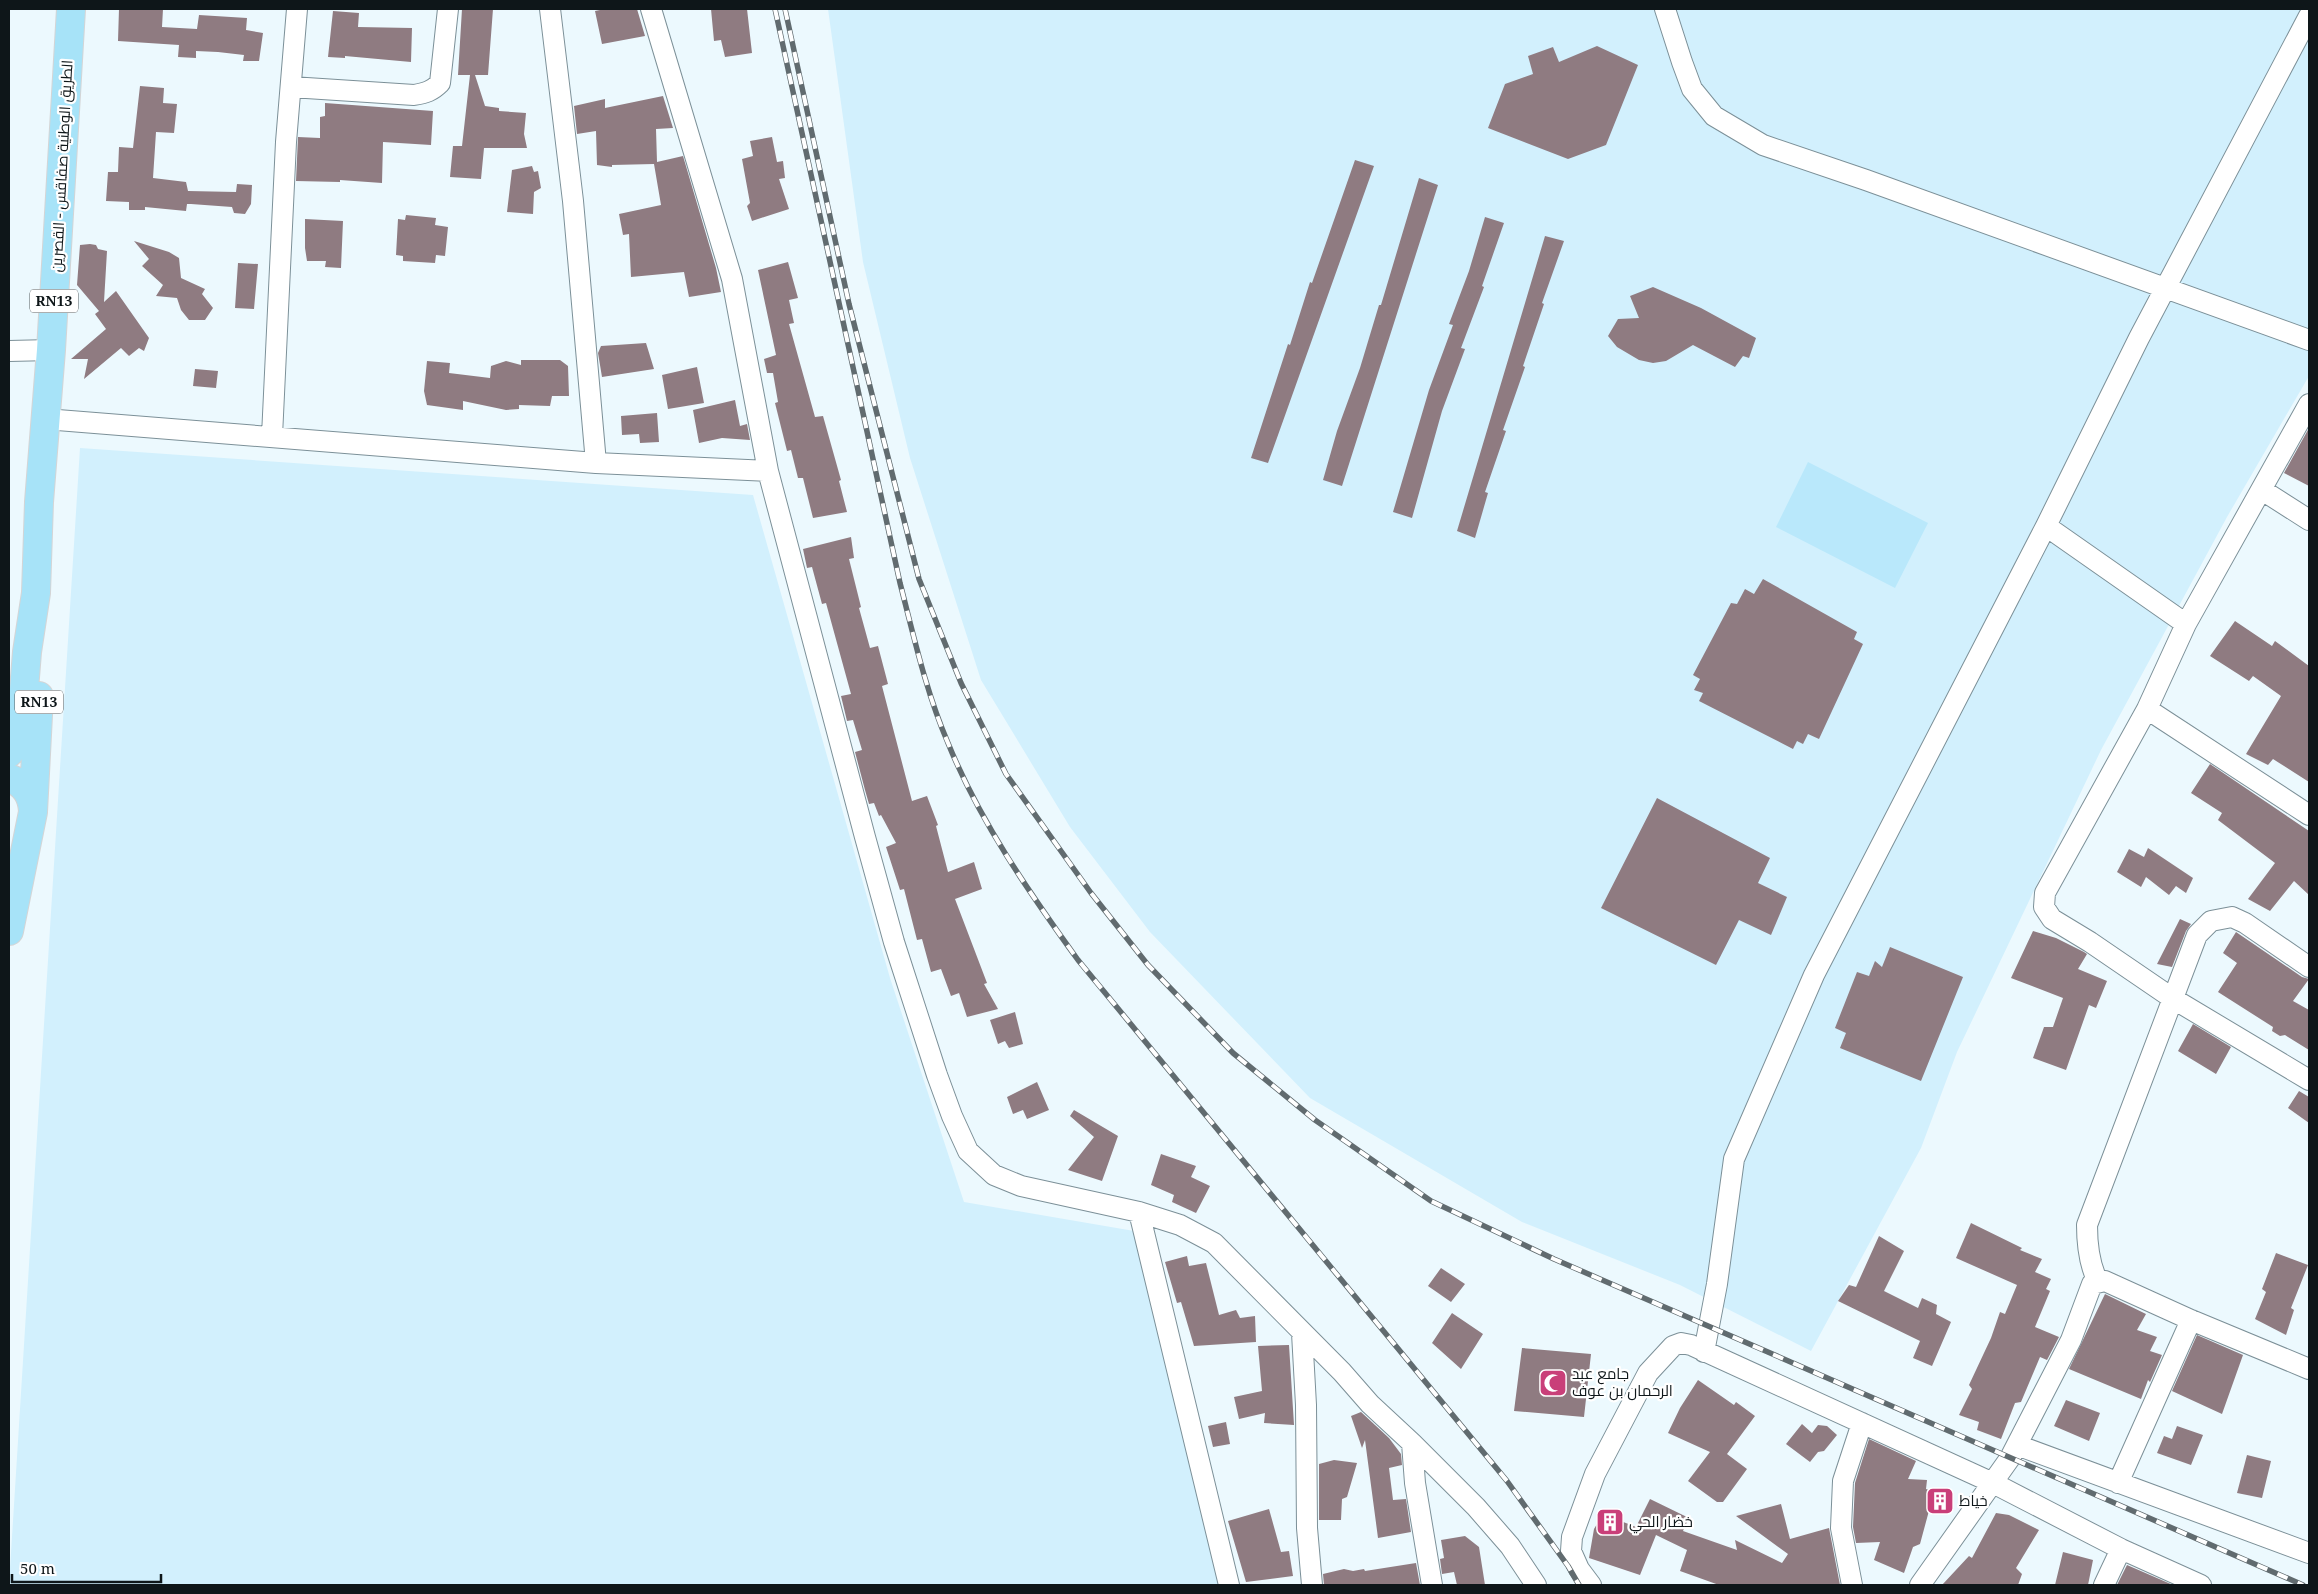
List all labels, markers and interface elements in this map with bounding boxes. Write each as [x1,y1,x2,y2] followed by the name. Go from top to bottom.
[45,59,78,273] street label: الطريق الوطنية صفاقس - القصرين
[30,290,78,312] road number: RN13
[15,690,63,714] road number: RN13
[1572,1363,1673,1401] place label: جامع عبد الرحمان بن عوف
[1538,1368,1568,1398] mosque icon: جامع عبد الرحمان بن عوف
[1925,1486,1955,1516] building icon: خياط
[1959,1490,1988,1510] place label: خياط
[1595,1507,1625,1537] building icon: خضار الحي
[1629,1511,1693,1534] place label: خضار الحي
[12,1552,161,1584] scale bar
[20,1558,55,1578] text: 50 m

